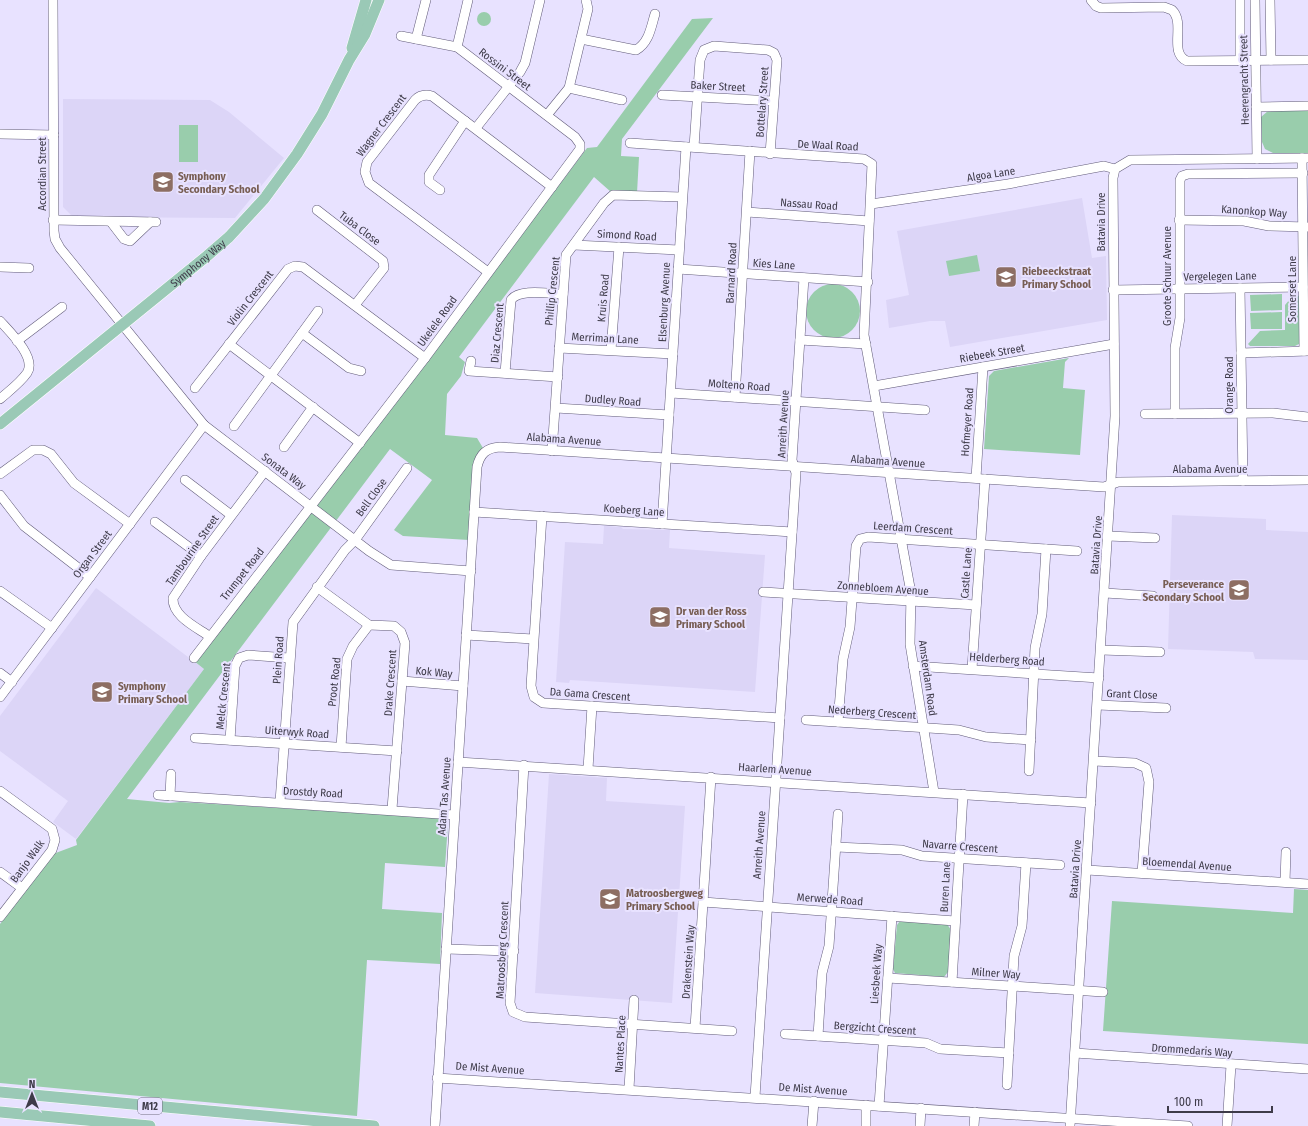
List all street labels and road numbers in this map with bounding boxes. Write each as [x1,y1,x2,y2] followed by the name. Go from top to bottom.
[1237,34,1252,125] street label: Heerengracht Street
[476,46,534,93] street label: Rossini Street
[754,66,771,138] street label: Bottelary Street
[690,79,746,94] street label: Baker Street
[354,91,409,159] street label: Wagner Crescent
[36,137,49,211] street label: Accordian Street
[797,137,859,154] street label: De Waal Road
[966,164,1016,185] street label: Algoa Lane
[1095,192,1108,252] street label: Batavia Drive
[780,196,838,213] street label: Nassau Road
[1221,203,1287,220] street label: Kanonkop Way
[336,209,383,248] street label: Tuba Close
[1161,226,1174,326] street label: Groote Schuur Avenue
[597,227,657,244] street label: Simond Road
[168,237,228,290] street label: Symphony Way
[723,242,740,304] street label: Barnard Road
[542,255,563,326] street label: Phillip Crescent
[1286,256,1299,322] street label: Somerset Lane
[752,257,796,272] street label: Kies Lane
[656,262,673,342] street label: Elsenburg Avenue
[225,268,276,329] street label: Violin Crescent
[1183,269,1257,284] street label: Vergelegen Lane
[595,273,612,323] street label: Kruis Road
[415,294,460,349] street label: Ukelele Road
[488,302,507,363] street label: Diaz Crescent
[571,330,639,347] street label: Merriman Lane
[959,341,1026,366] street label: Riebeek Street
[1223,356,1236,414] street label: Orange Road
[707,377,771,394] street label: Molteno Road
[959,387,976,457] street label: Hofmeyer Road
[775,390,792,458] street label: Anreith Avenue
[584,392,642,409] street label: Dudley Road
[526,430,602,449] street label: Alabama Avenue
[259,451,308,492] street label: Sonata Way
[850,452,926,471] street label: Alabama Avenue
[1173,463,1247,476] street label: Alabama Avenue
[353,476,390,519] street label: Bell Close
[603,502,665,519] street label: Koeberg Lane
[163,512,222,588] street label: Tambourine Street
[1088,515,1105,575] street label: Batavia Drive
[873,519,954,538] street label: Leerdam Crescent
[70,528,115,581] street label: Organ Street
[218,545,267,603] street label: Trumpet Road
[958,547,975,599] street label: Castle Lane
[837,579,929,598] street label: Zonnebloem Avenue
[270,636,287,684] street label: Plein Road
[916,639,939,717] street label: Amsterdam Road
[382,649,399,717] street label: Drake Crescent
[969,650,1045,669] street label: Helderberg Road
[325,657,344,707] street label: Proot Road
[214,662,234,730] street label: Melck Crescent
[415,664,453,681] street label: Kok Way
[549,685,631,704] street label: Da Gama Crescent
[1106,687,1158,702] street label: Grant Close
[827,703,917,722] street label: Nederberg Crescent
[264,724,330,741] street label: Uiterwyk Road
[435,757,454,836] street label: Adam Tas Avenue
[738,760,812,779] street label: Haarlem Avenue
[283,784,343,801] street label: Drostdy Road
[751,810,768,880] street label: Anreith Avenue
[8,837,48,885] street label: Banjo Walk
[922,837,999,856] street label: Navarre Crescent
[1067,839,1084,899] street label: Batavia Drive
[1142,855,1232,874] street label: Bloemendal Avenue
[938,861,953,913] street label: Buren Lane
[796,891,864,908] street label: Merwede Road
[493,900,512,999] street label: Matroosberg Crescent
[679,924,698,1000] street label: Drakenstein Way
[868,943,885,1005] street label: Liesbeek Way
[971,965,1021,982] street label: Milner Way
[612,1015,629,1073] street label: Nantes Place
[833,1019,917,1038] street label: Bergzicht Crescent
[1151,1041,1233,1060] street label: Drommedaris Way
[455,1060,525,1077] street label: De Mist Avenue
[778,1081,848,1098] street label: De Mist Avenue
[138,1098,162,1114] road number: M12

